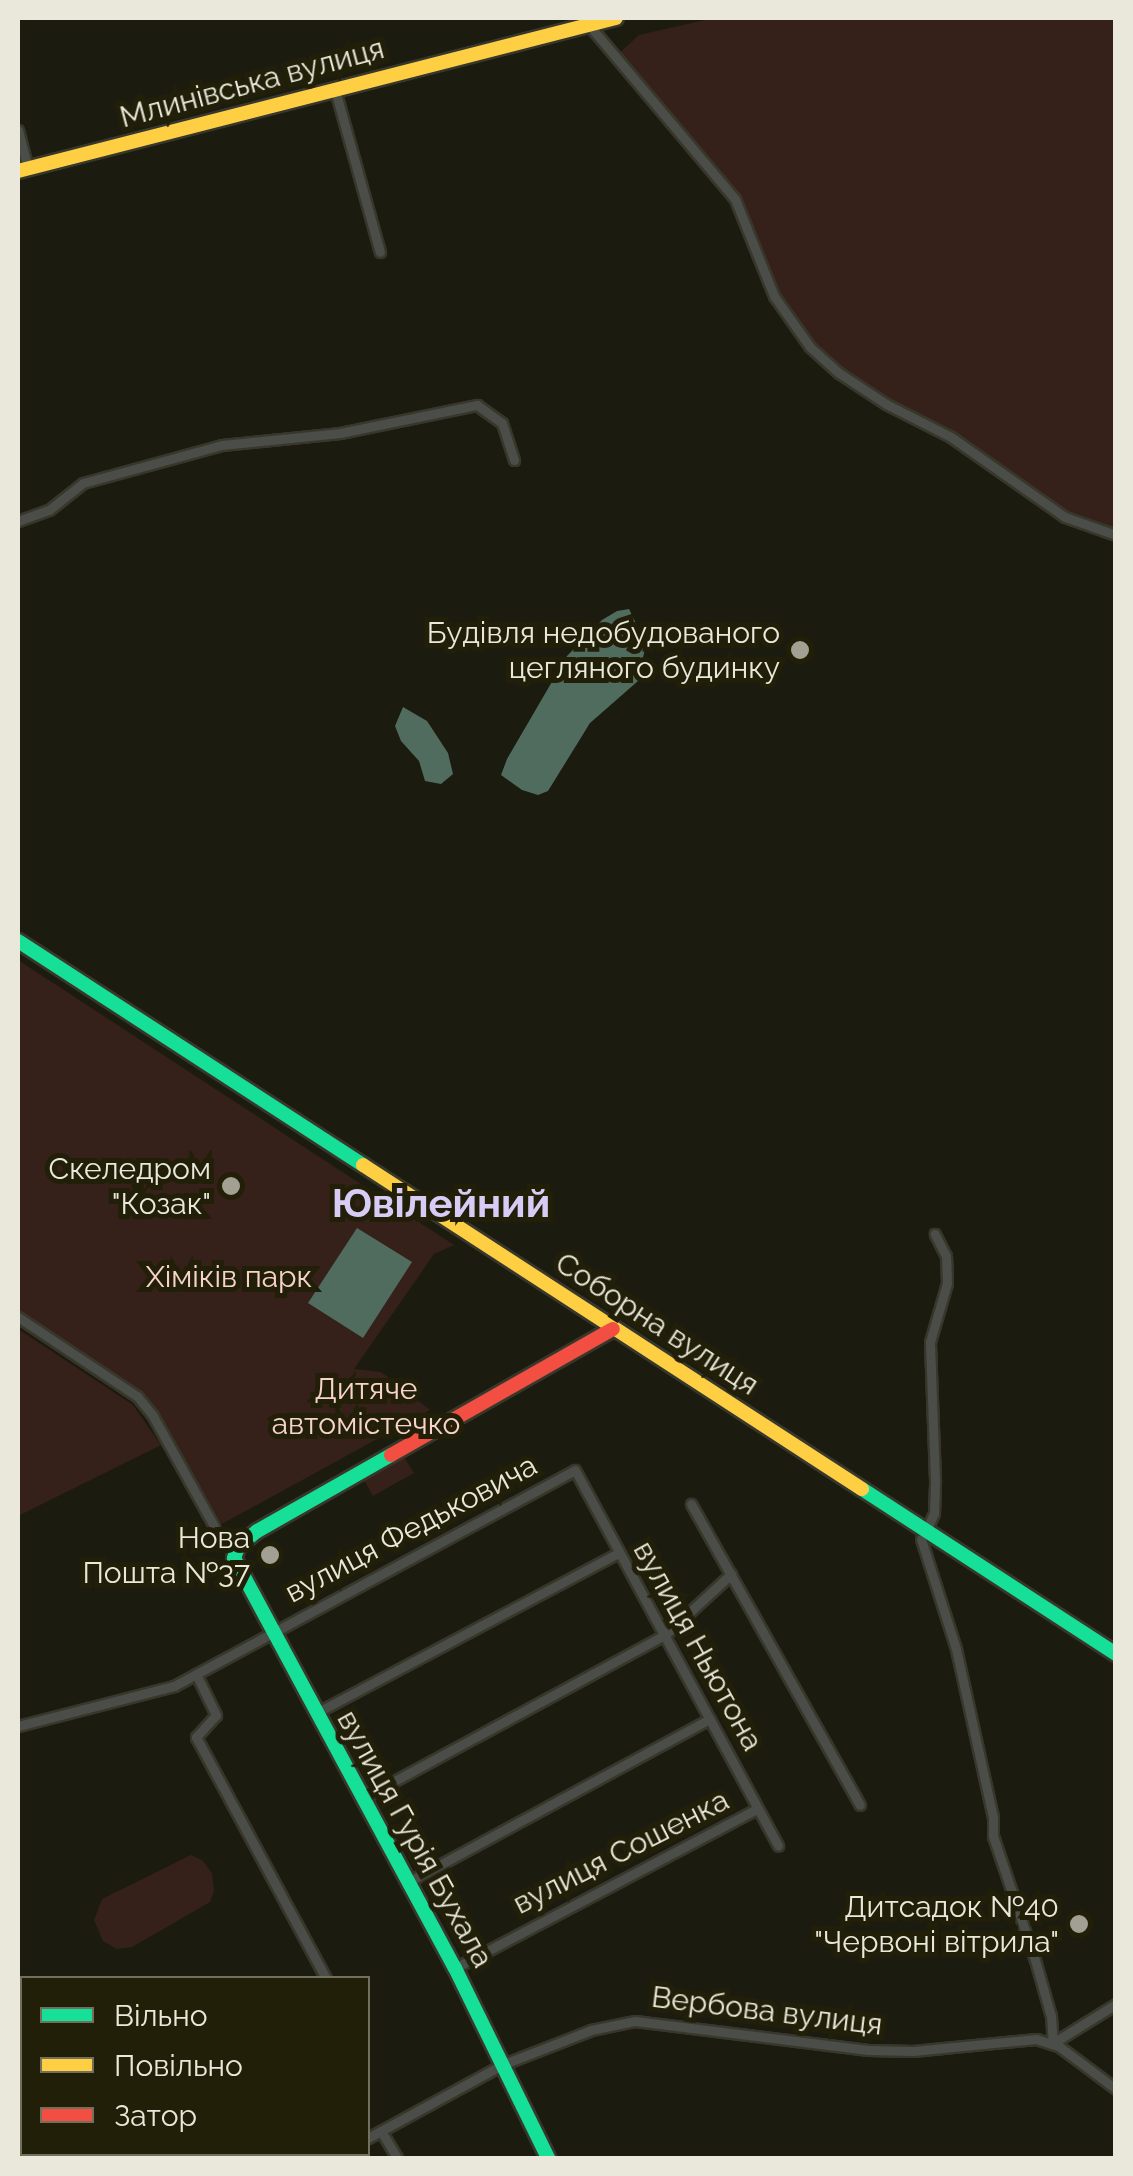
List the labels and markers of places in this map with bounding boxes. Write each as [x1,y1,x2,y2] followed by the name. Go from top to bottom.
[427,615,780,686] place label: Будівля недобудованого цегляного будинку
[789,639,811,661] marker: Будівля недобудованого цегляного будинку
[49,1151,211,1222] place label: Скеледром "Козак"
[220,1175,242,1197] marker: Скеледром "Козак"
[82,1520,250,1590] place label: Нова Пошта №37
[259,1544,281,1566] marker: Нова Пошта №37
[814,1889,1059,1960] place label: Дитсадок №40 "Червоні вітрила"
[1068,1913,1090,1935] marker: Дитсадок №40 "Червоні вітрила"

